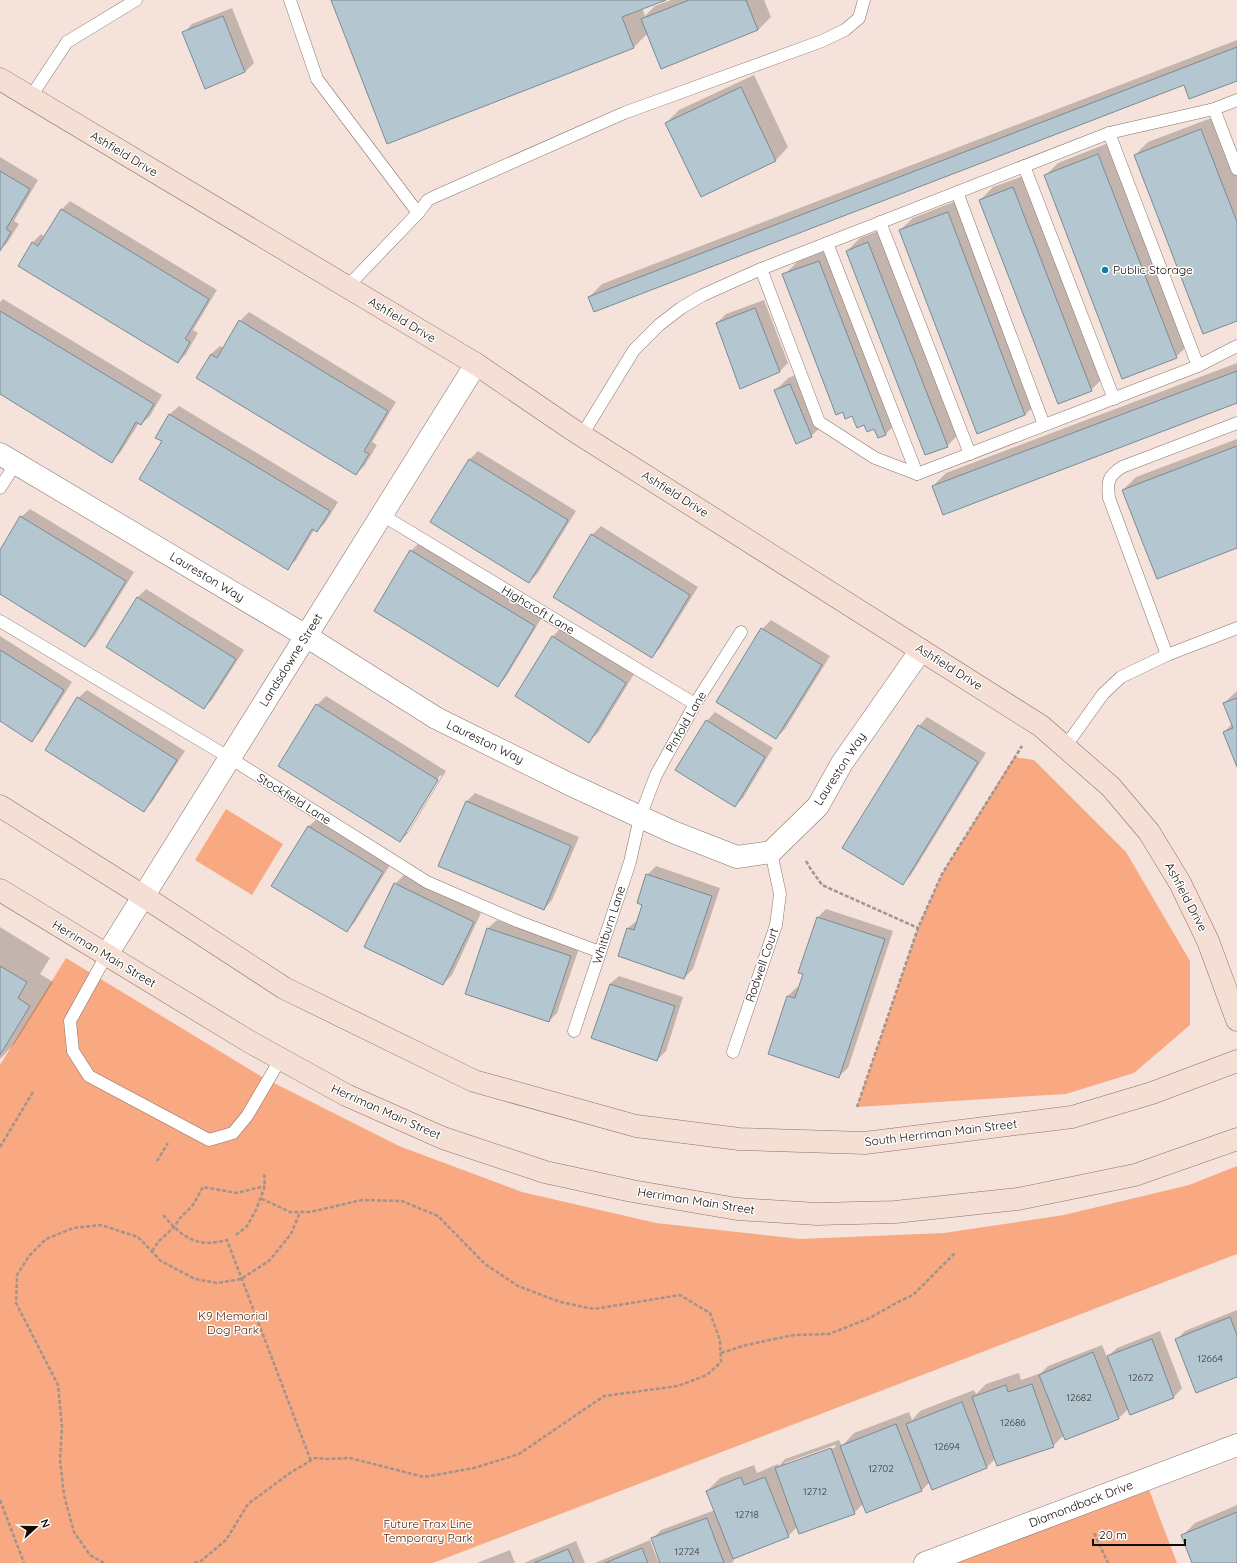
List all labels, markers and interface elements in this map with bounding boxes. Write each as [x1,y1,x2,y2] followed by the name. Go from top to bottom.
[88,128,161,180] street label: Ashfield Drive
[1113,262,1193,277] place label: Public Storage
[1100,265,1110,275] marker: Public Storage
[366,294,439,346] street label: Ashfield Drive
[639,467,712,520] street label: Ashfield Drive
[167,548,247,605] street label: Laureston Way
[499,582,578,637] street label: Highcroft Lane
[256,610,325,709] street label: Landsdowne Street
[913,640,986,693] street label: Ashfield Drive
[662,688,709,755] street label: Pinfold Lane
[444,716,526,767] street label: Laureston Way
[810,729,869,808] street label: Laureston Way
[254,770,334,828] street label: Stockfield Lane
[1162,860,1211,934] street label: Ashfield Drive
[589,884,628,966] street label: Whitburn Lane
[50,917,159,991] street label: Herriman Main Street
[742,926,781,1004] street label: Rodwell Court
[329,1081,443,1142] street label: Herriman Main Street
[864,1116,1018,1149] street label: South Herriman Main Street
[636,1184,756,1217] street label: Herriman Main Street
[198,1308,268,1337] park label: K9 Memorial Dog Park
[1197,1352,1223,1365] house number: 12664
[1128,1371,1154,1384] house number: 12672
[1066,1391,1092,1404] house number: 12682
[1000,1416,1026,1429] house number: 12686
[934,1440,960,1453] house number: 12694
[868,1462,894,1475] house number: 12702
[1027,1477,1135,1530] street label: Diamondback Drive
[803,1485,827,1498] house number: 12712
[16,1507,56,1547] north arrow
[735,1508,759,1521] house number: 12718
[383,1516,473,1545] park label: Future Trax Line Temporary Park
[37,1517,53,1530] text: N
[1093,1521,1185,1547] scale bar
[1099,1527,1127,1542] text: 20 m
[675,1545,699,1558] house number: 12724

